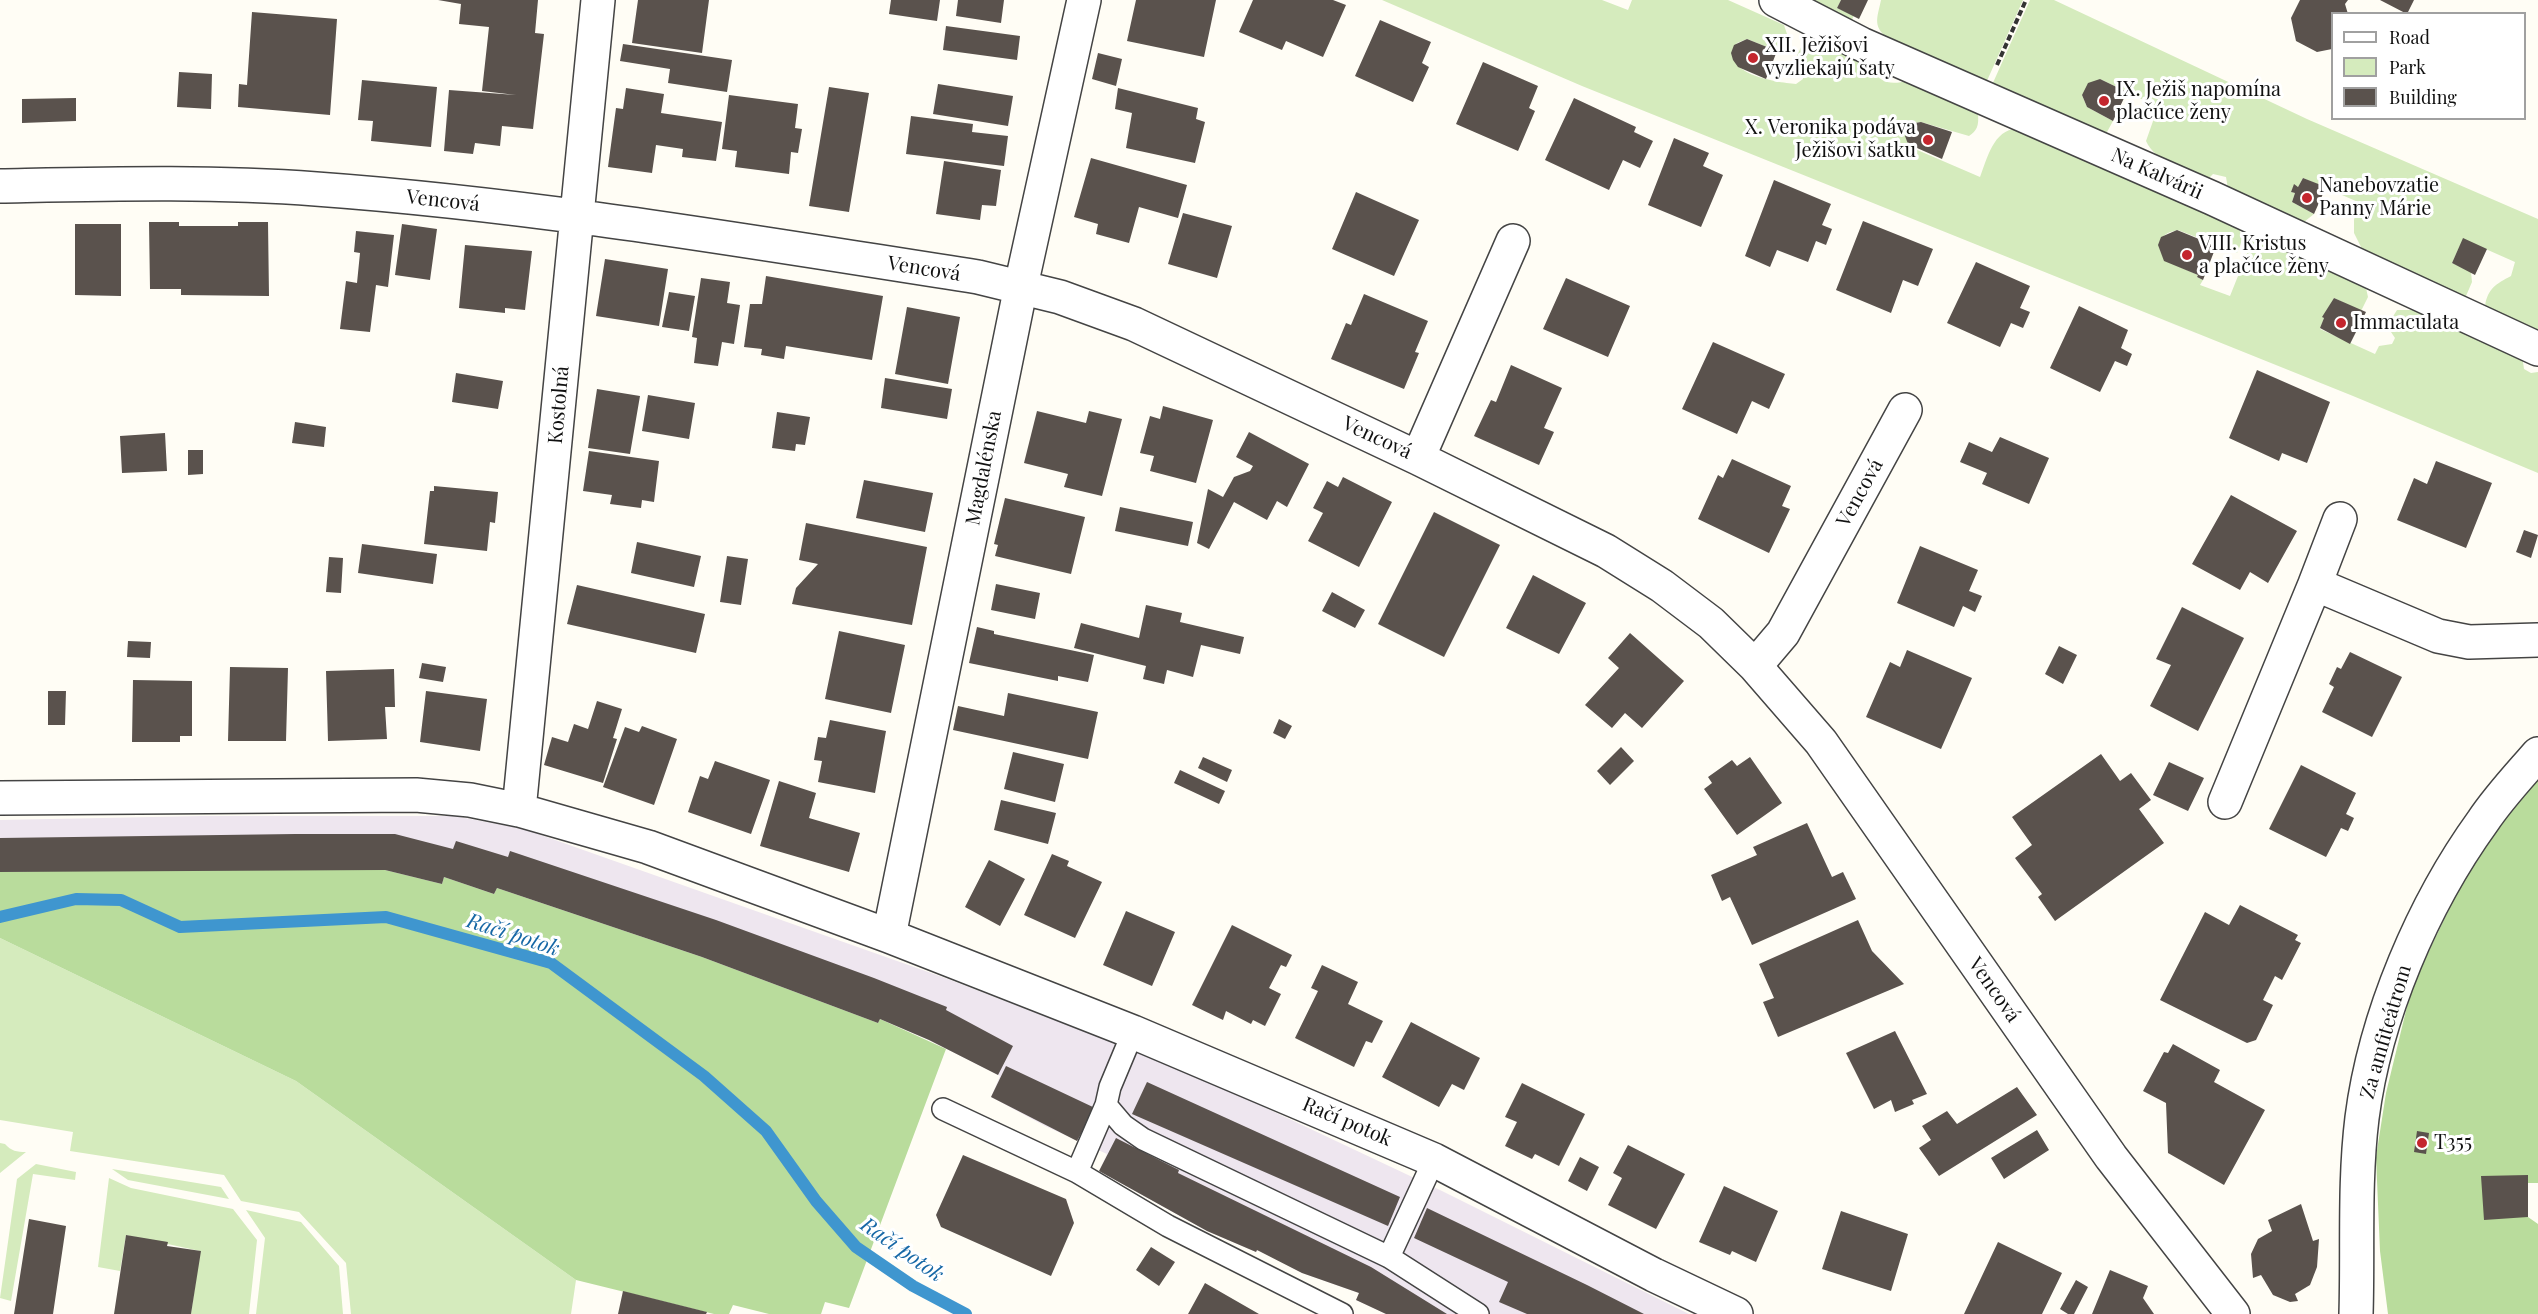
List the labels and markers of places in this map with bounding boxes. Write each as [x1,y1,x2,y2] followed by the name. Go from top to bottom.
[1765,34,1895,81] place label: XII. Ježišovi vyzliekajú šaty
[1746,51,1760,65] marker: XII. Ježišovi vyzliekajú šaty
[2116,78,2281,125] place label: IX. Ježiš napomína plačúce ženy
[2097,94,2111,108] marker: IX. Ježiš napomína plačúce ženy
[1745,116,1916,163] place label: X. Veronika podáva Ježišovi šatku
[1921,133,1935,147] marker: X. Veronika podáva Ježišovi šatku
[2319,174,2439,221] place label: Nanebovzatie Panny Márie
[2300,191,2314,205] marker: Nanebovzatie Panny Márie
[2199,232,2329,279] place label: VIII. Kristus a plačúce ženy
[2180,248,2194,262] marker: VIII. Kristus a plačúce ženy
[2353,311,2459,335] place label: Immaculata
[2334,316,2348,330] marker: Immaculata
[2434,1131,2472,1155] place label: T355
[2415,1136,2429,1150] marker: T355

